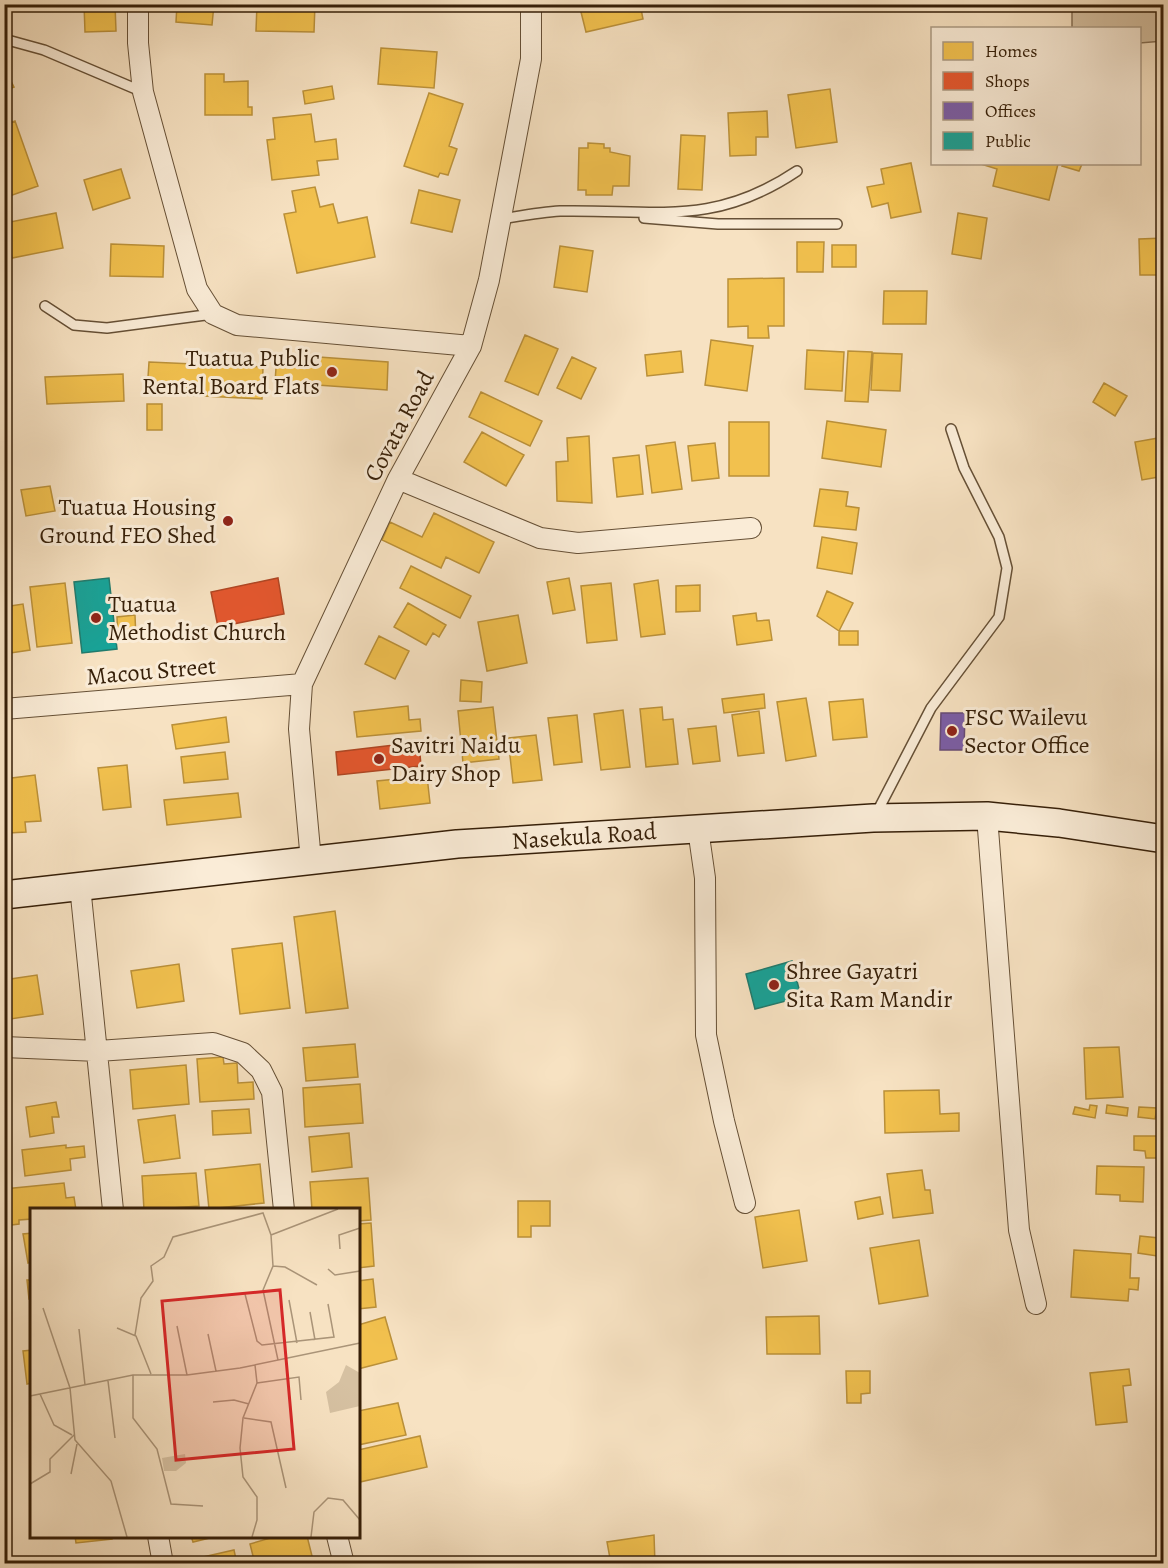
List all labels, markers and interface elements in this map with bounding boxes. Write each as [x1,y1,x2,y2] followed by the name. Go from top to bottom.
[931,27,1141,165] legend
[985,39,1037,63] text: Homes
[985,69,1030,93] text: Shops
[985,99,1036,123] text: Offices
[985,129,1031,153] text: Public
[142,342,320,402] place label: Tuatua Public Rental Board Flats
[325,365,339,379] marker: Tuatua Public Rental Board Flats
[356,365,442,487] street label: Covata Road
[40,491,216,551] place label: Tuatua Housing Ground FEO Shed
[221,514,235,528] marker: Tuatua Housing Ground FEO Shed
[108,588,286,648] place label: Tuatua Methodist Church
[89,611,103,625] marker: Tuatua Methodist Church
[85,649,217,693] street label: Macou Street
[964,701,1089,761] place label: FSC Wailevu Sector Office
[945,724,959,738] marker: FSC Wailevu Sector Office
[391,729,521,789] place label: Savitri Naidu Dairy Shop
[372,752,386,766] marker: Savitri Naidu Dairy Shop
[511,815,658,857] street label: Nasekula Road
[786,955,952,1015] place label: Shree Gayatri Sita Ram Mandir
[767,978,781,992] marker: Shree Gayatri Sita Ram Mandir
[30,1208,360,1538] inset map

